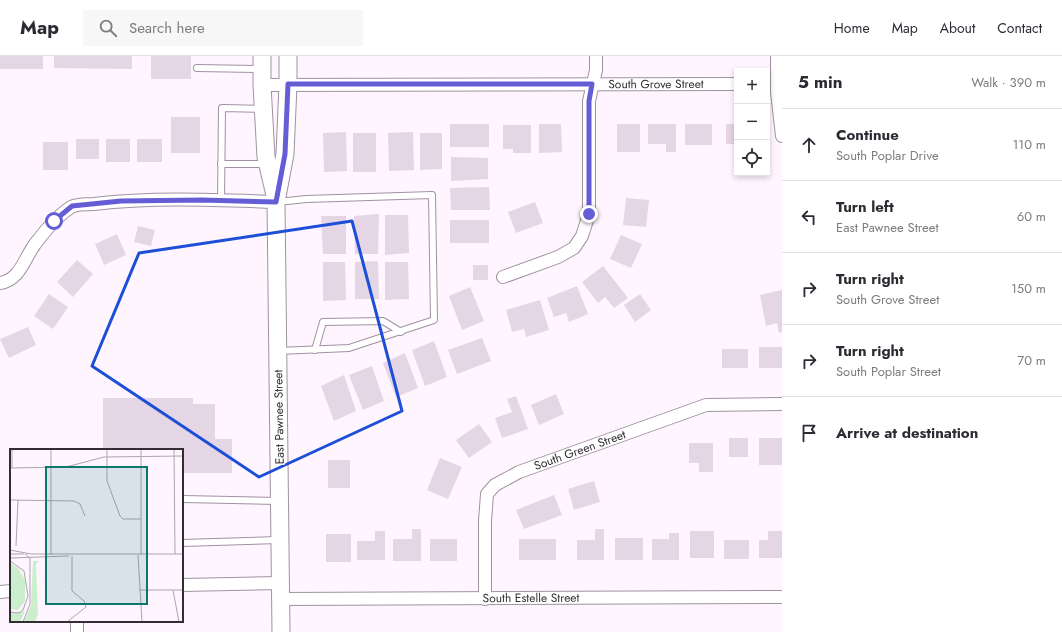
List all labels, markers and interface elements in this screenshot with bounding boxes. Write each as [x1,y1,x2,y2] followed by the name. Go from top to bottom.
[83,10,363,46] search box
[20,14,59,41] text: Map
[97,17,119,39] icon: search
[129,17,205,39] text: Search here
[834,18,870,38] text: Home
[892,18,918,38] text: Map
[940,18,975,38] text: About
[997,18,1042,38] text: Contact
[734,68,770,176] map controls
[734,68,770,104] button: +
[798,70,842,94] text: 5 min
[971,73,1046,92] text: Walk · 390 m
[608,75,704,93] street label: South Grove Street
[734,104,770,140] button: −
[836,124,899,146] text: Continue
[798,134,820,156] icon: ahead
[1012,135,1046,154] text: 110 m
[734,140,770,176] button: locate
[836,146,939,165] text: South Poplar Drive
[836,196,894,218] text: Turn left
[580,205,598,223] route end
[798,206,820,228] icon: left
[1017,207,1046,226] text: 60 m
[45,212,63,230] route start
[836,218,939,237] text: East Pawnee Street
[836,268,904,290] text: Turn right
[798,278,820,300] icon: right
[1011,279,1046,298] text: 150 m
[836,290,939,309] text: South Grove Street
[836,340,904,362] text: Turn right
[798,350,820,372] icon: right
[1017,351,1046,370] text: 70 m
[836,362,941,381] text: South Poplar Street
[269,369,289,464] street label: East Pawnee Street
[798,422,820,444] icon: arrive
[836,422,978,444] text: Arrive at destination
[531,425,628,475] street label: South Green Street
[10,449,183,622] inset map
[483,589,580,607] street label: South Estelle Street

